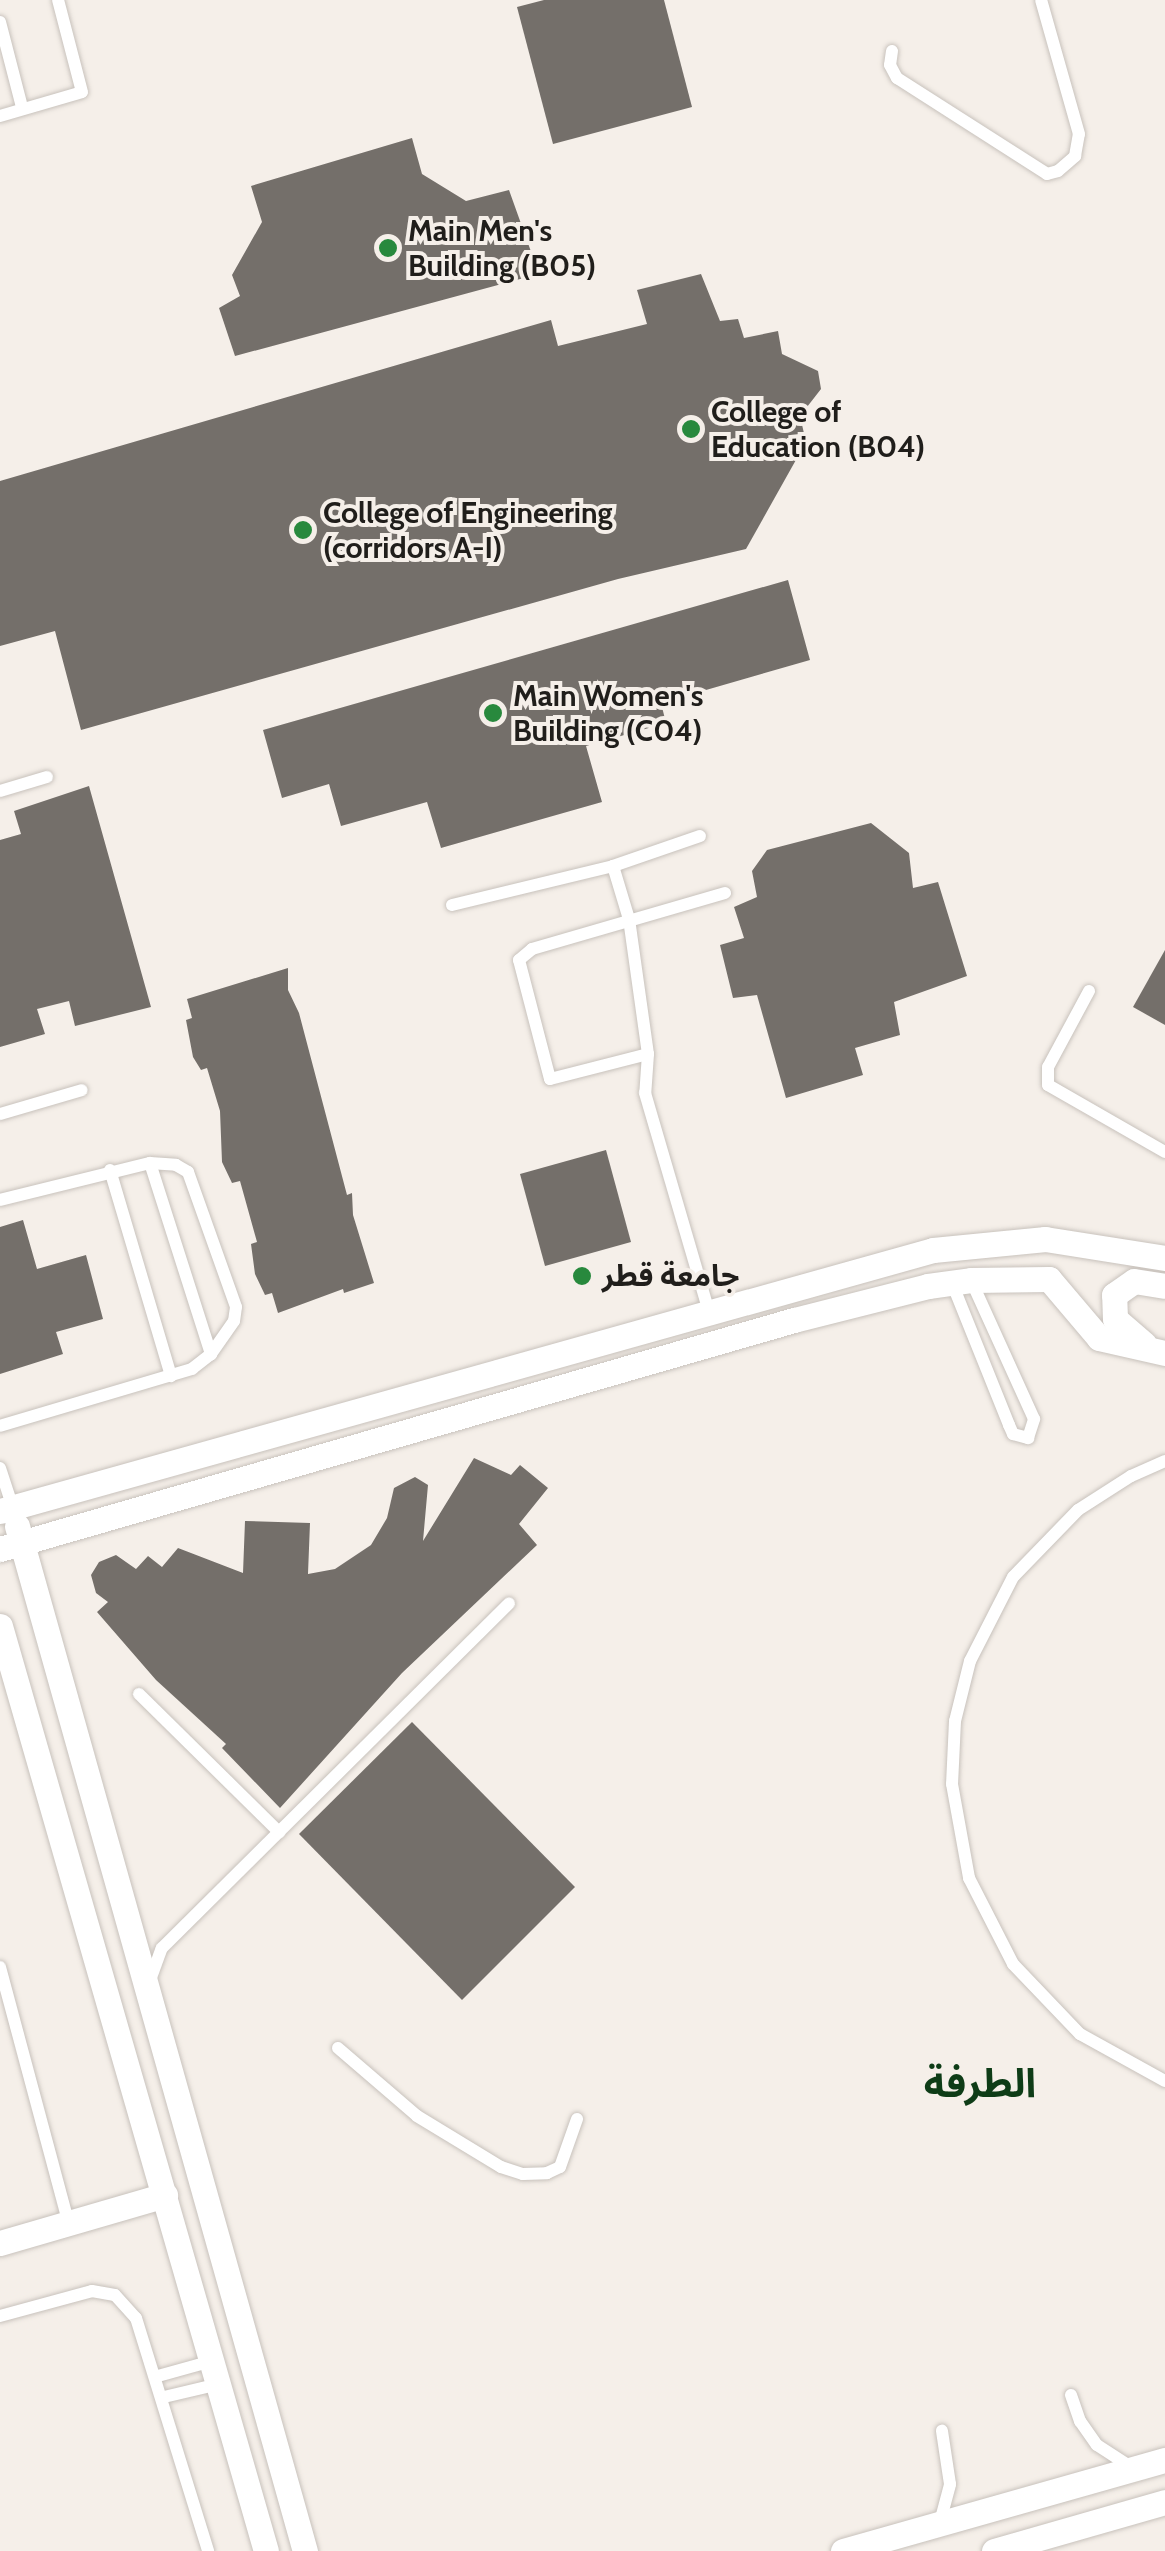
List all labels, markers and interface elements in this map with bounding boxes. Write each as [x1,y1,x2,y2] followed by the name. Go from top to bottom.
[408,213,596,284] place label: Main Men's Building (B05)
[377,237,399,259] marker: Main Men's Building (B05)
[711,394,925,464] place label: College of Education (B04)
[680,418,702,440] marker: College of Education (B04)
[323,495,613,566] place label: College of Engineering (corridors A-I)
[292,519,314,541] marker: College of Engineering (corridors A-I)
[513,678,703,748] place label: Main Women's Building (C04)
[482,702,504,724] marker: Main Women's Building (C04)
[602,1258,739,1294] place label: جامعة قطر
[571,1265,593,1287] marker: جامعة قطر
[924,2059,1036,2107] district label: الطرفة

